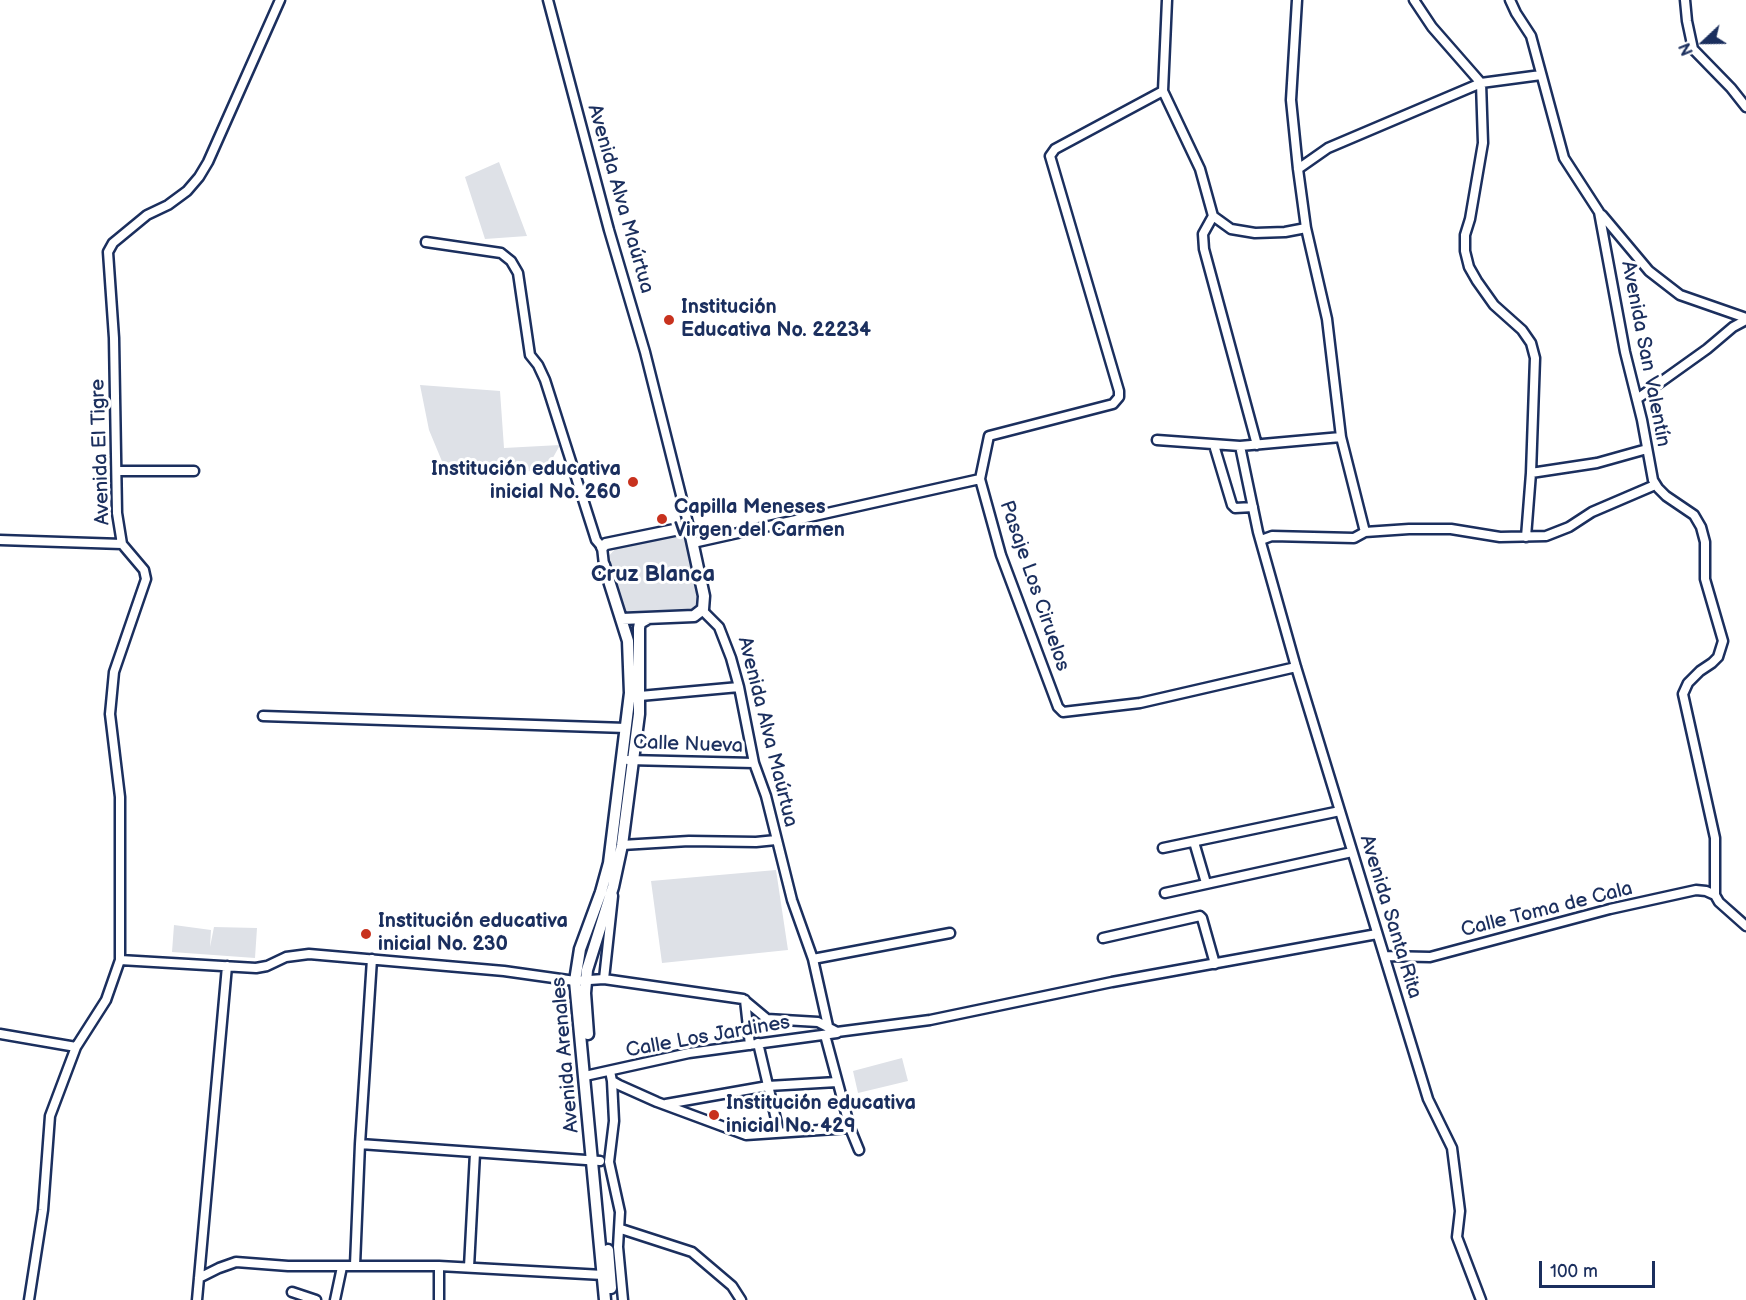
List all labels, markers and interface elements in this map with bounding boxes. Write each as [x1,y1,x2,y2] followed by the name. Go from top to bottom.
[1674,12,1734,72] north arrow
[1676,40,1698,58] text: N
[582,102,658,296] street label: Avenida Alva Maúrtua
[1615,259,1675,449] street label: Avenida San Valentín
[681,296,871,343] place label: Institución Educativa No. 22234
[662,313,676,327] marker: Institución Educativa No. 22234
[86,378,116,526] street label: Avenida El Tigre
[431,458,621,505] place label: Institución educativa inicial No. 260
[626,475,640,489] marker: Institución educativa inicial No. 260
[674,496,845,543] place label: Capilla Meneses Virgen del Carmen
[994,498,1074,674] street label: Pasaje Los Ciruelos
[655,512,669,526] marker: Capilla Meneses Virgen del Carmen
[591,562,715,588] district label: Cruz Blanca
[732,634,802,830] street label: Avenida Alva Maúrtua
[633,731,743,759] street label: Calle Nueva
[1354,832,1426,1002] street label: Avenida Santa Rita
[1459,877,1635,943] street label: Calle Toma de Cala
[378,910,568,957] place label: Institución educativa inicial No. 230
[359,927,373,941] marker: Institución educativa inicial No. 230
[547,976,585,1134] street label: Avenida Arenales
[624,1011,792,1063] street label: Calle Los Jardines
[726,1092,916,1139] place label: Institución educativa inicial No. 429
[707,1108,721,1122] marker: Institución educativa inicial No. 429
[1542,1249,1658,1287] scale bar
[1550,1261,1598,1282] text: 100 m

